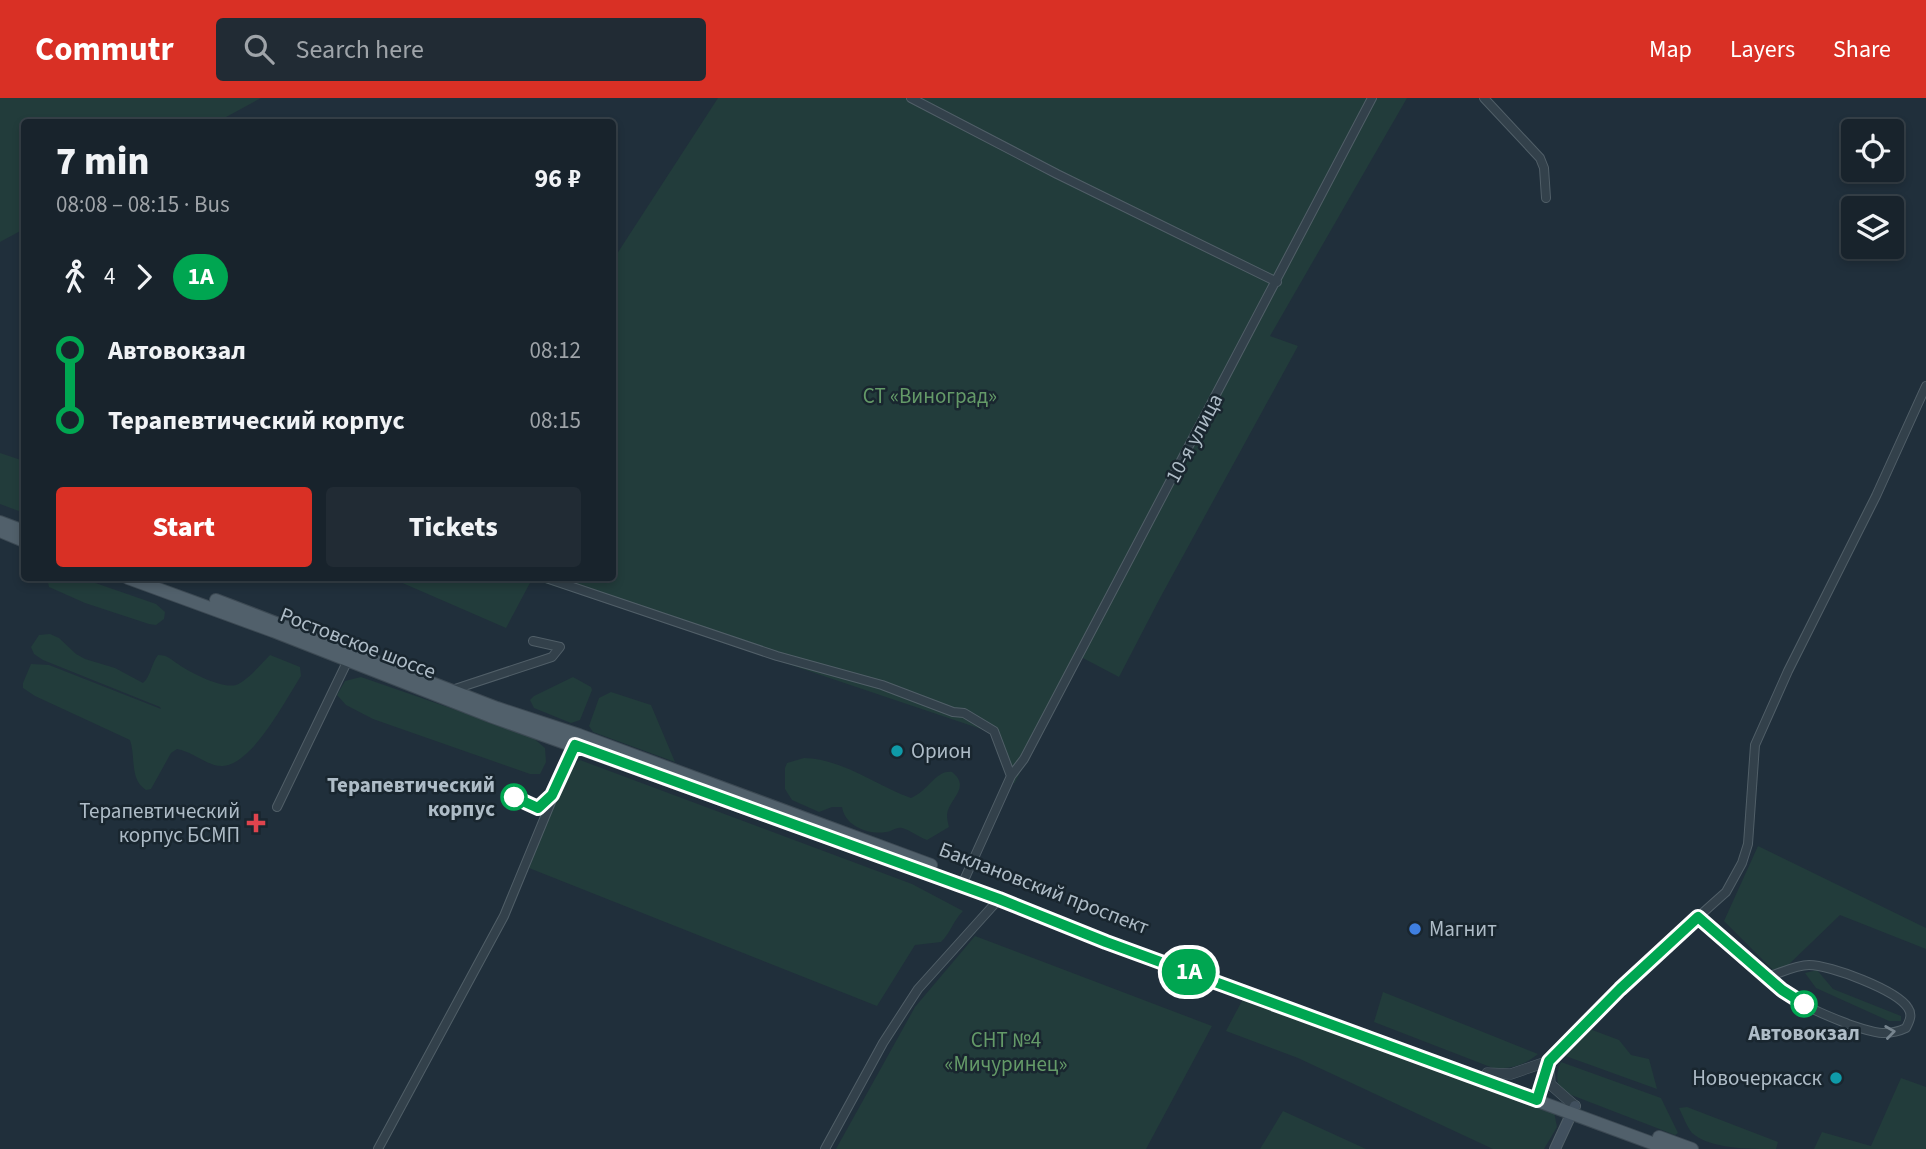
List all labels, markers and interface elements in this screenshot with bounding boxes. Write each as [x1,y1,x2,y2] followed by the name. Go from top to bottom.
[216,18,706,81] search box
[35,26,174,73] text: Commutr
[240,30,278,68] icon: search
[296,31,424,68] text: Search here
[1649,32,1692,67] text: Map
[1730,32,1795,67] text: Layers
[1833,32,1891,67] text: Share
[1841,119,1904,259] map controls
[1841,119,1904,182] button: locate
[56,135,149,189] text: 7 min
[535,160,581,197] text: 96 ₽
[56,188,230,221] text: 08:08 – 08:15 · Bus
[1841,196,1904,259] button: layers
[56,258,94,296] icon: walk
[125,258,163,296] icon: forward
[187,259,214,294] text: 1А
[104,260,115,293] text: 4
[108,332,246,369] text: Автовокзал
[530,334,581,367] text: 08:12
[863,381,997,411] park label: СТ «Виноград»
[1158,388,1230,488] street label: 10-я улица
[108,402,405,439] text: Терапевтический корпус
[530,404,581,437] text: 08:15
[56,487,312,567] button: Start
[326,487,581,567] button: Tickets
[276,599,440,687] street label: Ростовское шоссе
[911,736,972,766] place label: Орион
[889,743,905,759] marker: Орион
[327,770,495,824] place label: Терапевтический корпус
[501,784,527,810] marker: Терапевтический корпус
[79,796,240,850] place label: Терапевтический корпус БСМП
[246,813,266,833] marker: Терапевтический корпус БСМП
[935,834,1154,942] street label: Баклановский проспект
[1429,914,1497,944] place label: Магнит
[1407,921,1423,937] marker: Магнит
[1158,949,1220,995] line badge: 1А
[1176,954,1202,989] text: 1А
[1791,991,1817,1017] marker: Автовокзал
[1747,1018,1860,1048] place label: Автовокзал
[944,1025,1068,1079] park label: СНТ №4 «Мичуринец»
[1884,1025,1896,1040] one-way arrow
[1692,1063,1823,1093] place label: Новочеркасск
[1828,1070,1844,1086] marker: Новочеркасск

